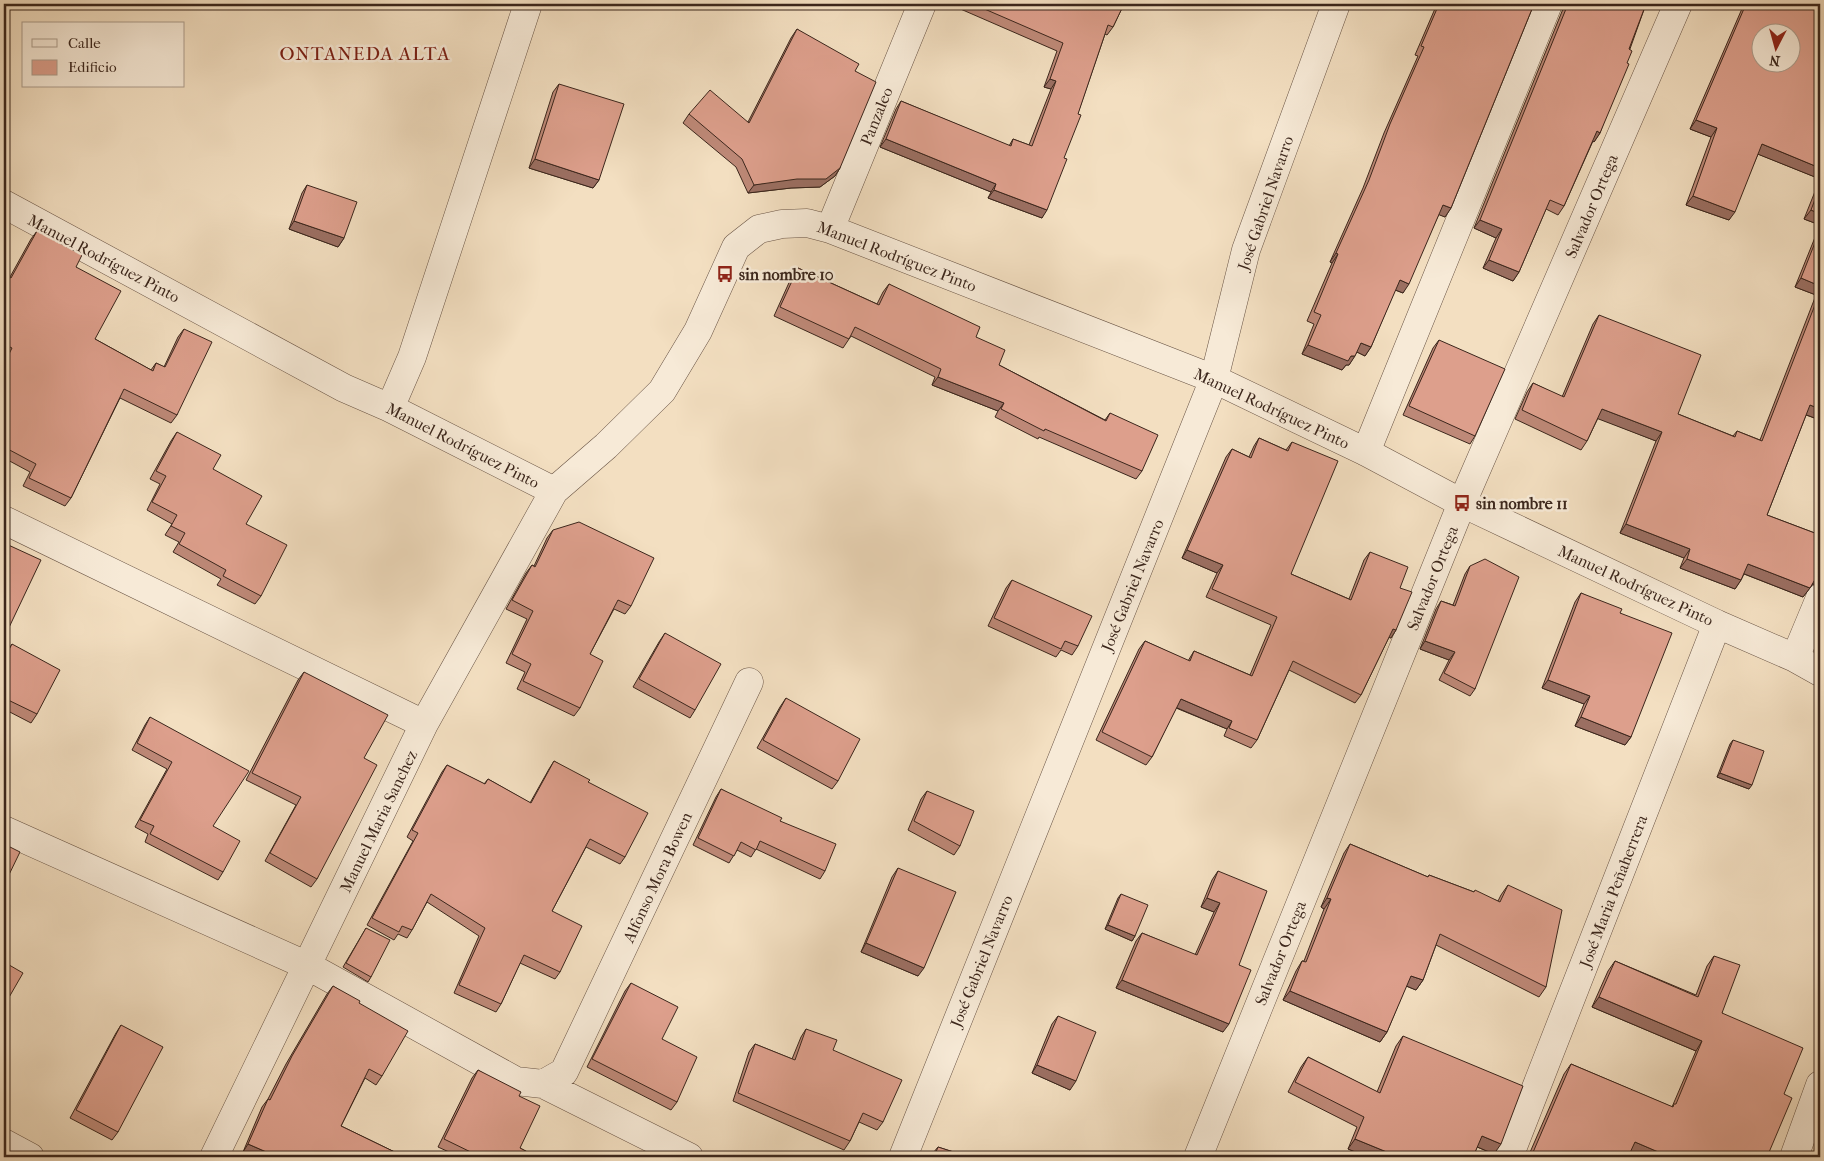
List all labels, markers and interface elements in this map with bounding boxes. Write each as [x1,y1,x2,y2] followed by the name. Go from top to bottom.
[22,22,185,88] legend
[1752,22,1802,72] north arrow
[68,34,101,52] text: Calle
[280,43,450,65] district label: ONTANEDA ALTA
[1768,51,1781,69] text: N
[68,58,117,76] text: Edificio
[856,84,897,148] street label: Panzaleo
[1233,133,1297,275] street label: José Gabriel Navarro
[1561,151,1622,261] street label: Salvador Ortega
[25,210,183,307] street label: Manuel Rodríguez Pinto
[814,217,979,296] street label: Manuel Rodríguez Pinto
[715,264,735,284] bus stop icon: sin nombre 10
[739,265,834,284] place label: sin nombre 10
[1191,364,1352,453] street label: Manuel Rodríguez Pinto
[383,399,542,492] street label: Manuel Rodríguez Pinto
[1452,493,1472,513] bus stop icon: sin nombre 11
[1476,494,1568,513] place label: sin nombre 11
[1097,516,1168,656] street label: José Gabriel Navarro
[1403,523,1462,633] street label: Salvador Ortega
[1555,541,1716,630] street label: Manuel Rodríguez Pinto
[336,747,421,895] street label: Manuel Maria Sanchez
[618,808,696,946] street label: Alfonso Mora Bowen
[1575,812,1652,972] street label: José Maria Peñaherrera
[946,892,1017,1032] street label: José Gabriel Navarro
[1251,898,1310,1008] street label: Salvador Ortega

